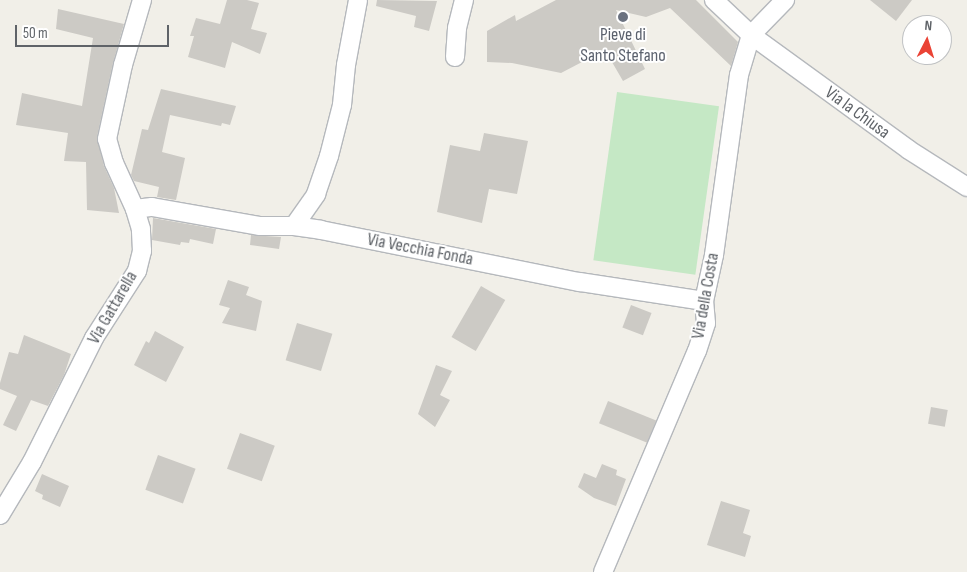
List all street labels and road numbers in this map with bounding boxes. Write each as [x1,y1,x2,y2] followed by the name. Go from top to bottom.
[820,82,894,144] street label: Via la Chiusa
[365,229,475,271] street label: Via Vecchia Fonda
[688,251,724,341] street label: Via della Costa
[83,268,143,348] street label: Via Gattarella

